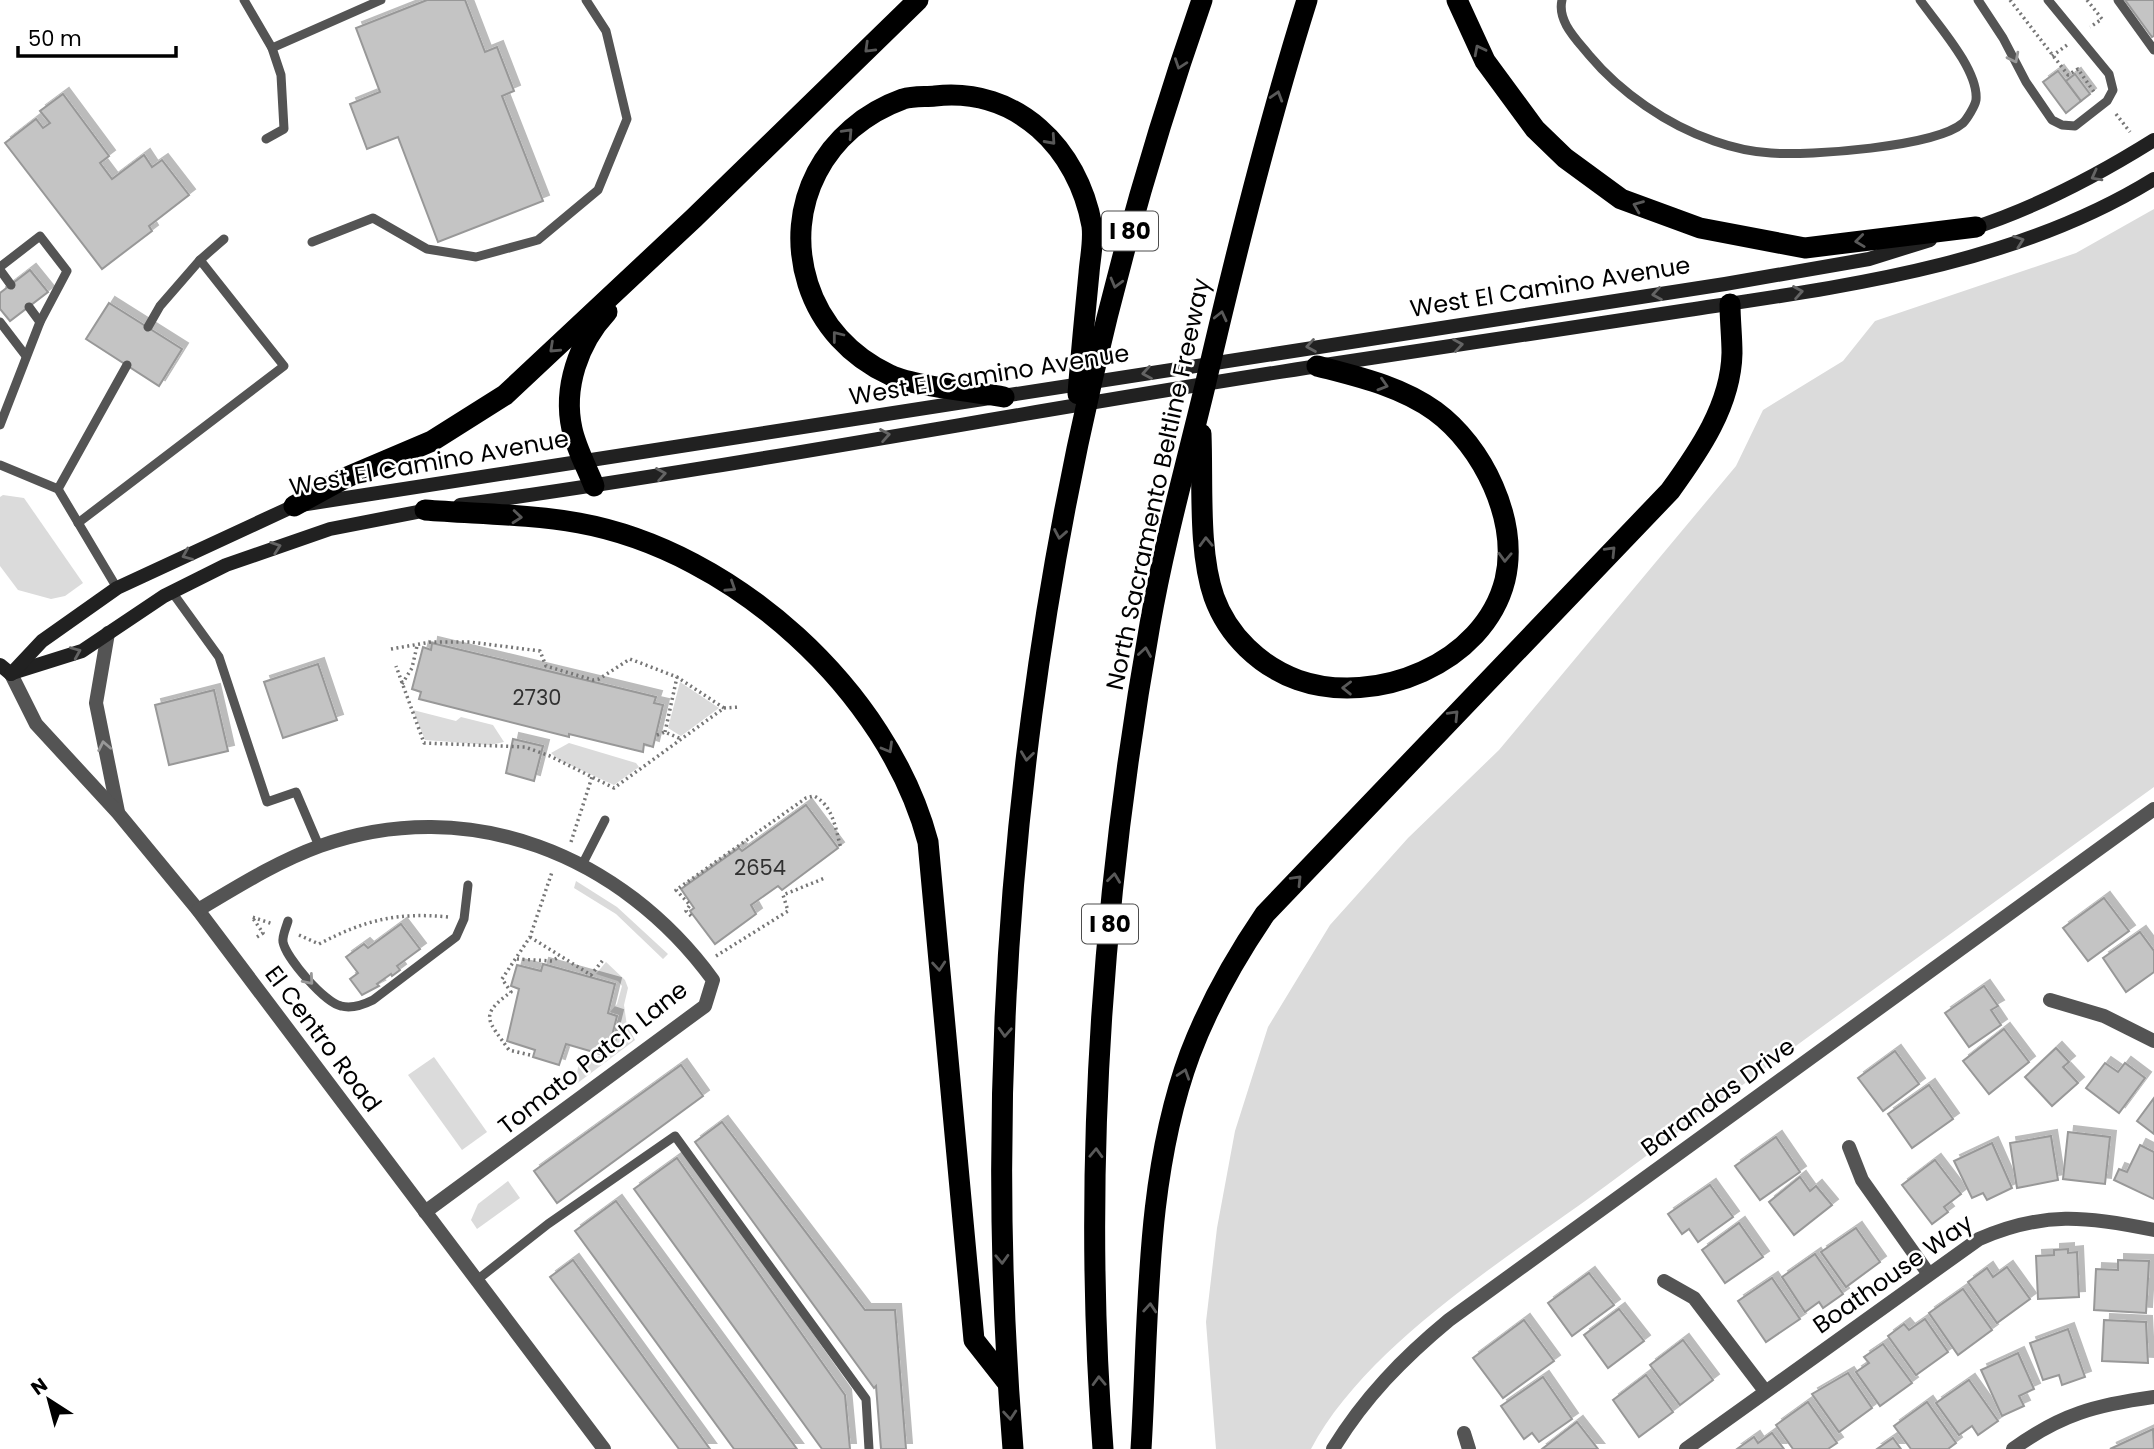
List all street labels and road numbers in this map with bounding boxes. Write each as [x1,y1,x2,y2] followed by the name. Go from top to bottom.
[1102,212,1158,250] road number: I 80
[1407,248,1692,325] street label: West El Camino Avenue
[1098,275,1217,693] street label: North Sacramento Beltline Freeway
[846,336,1131,413] street label: West El Camino Avenue
[287,422,571,503] street label: West El Camino Avenue
[1082,904,1138,944] road number: I 80
[257,959,389,1119] street label: El Centro Road
[491,973,694,1142] street label: Tomato Patch Lane
[1634,1029,1801,1164] street label: Barandas Drive
[1806,1206,1980,1341] street label: Boathouse Way

